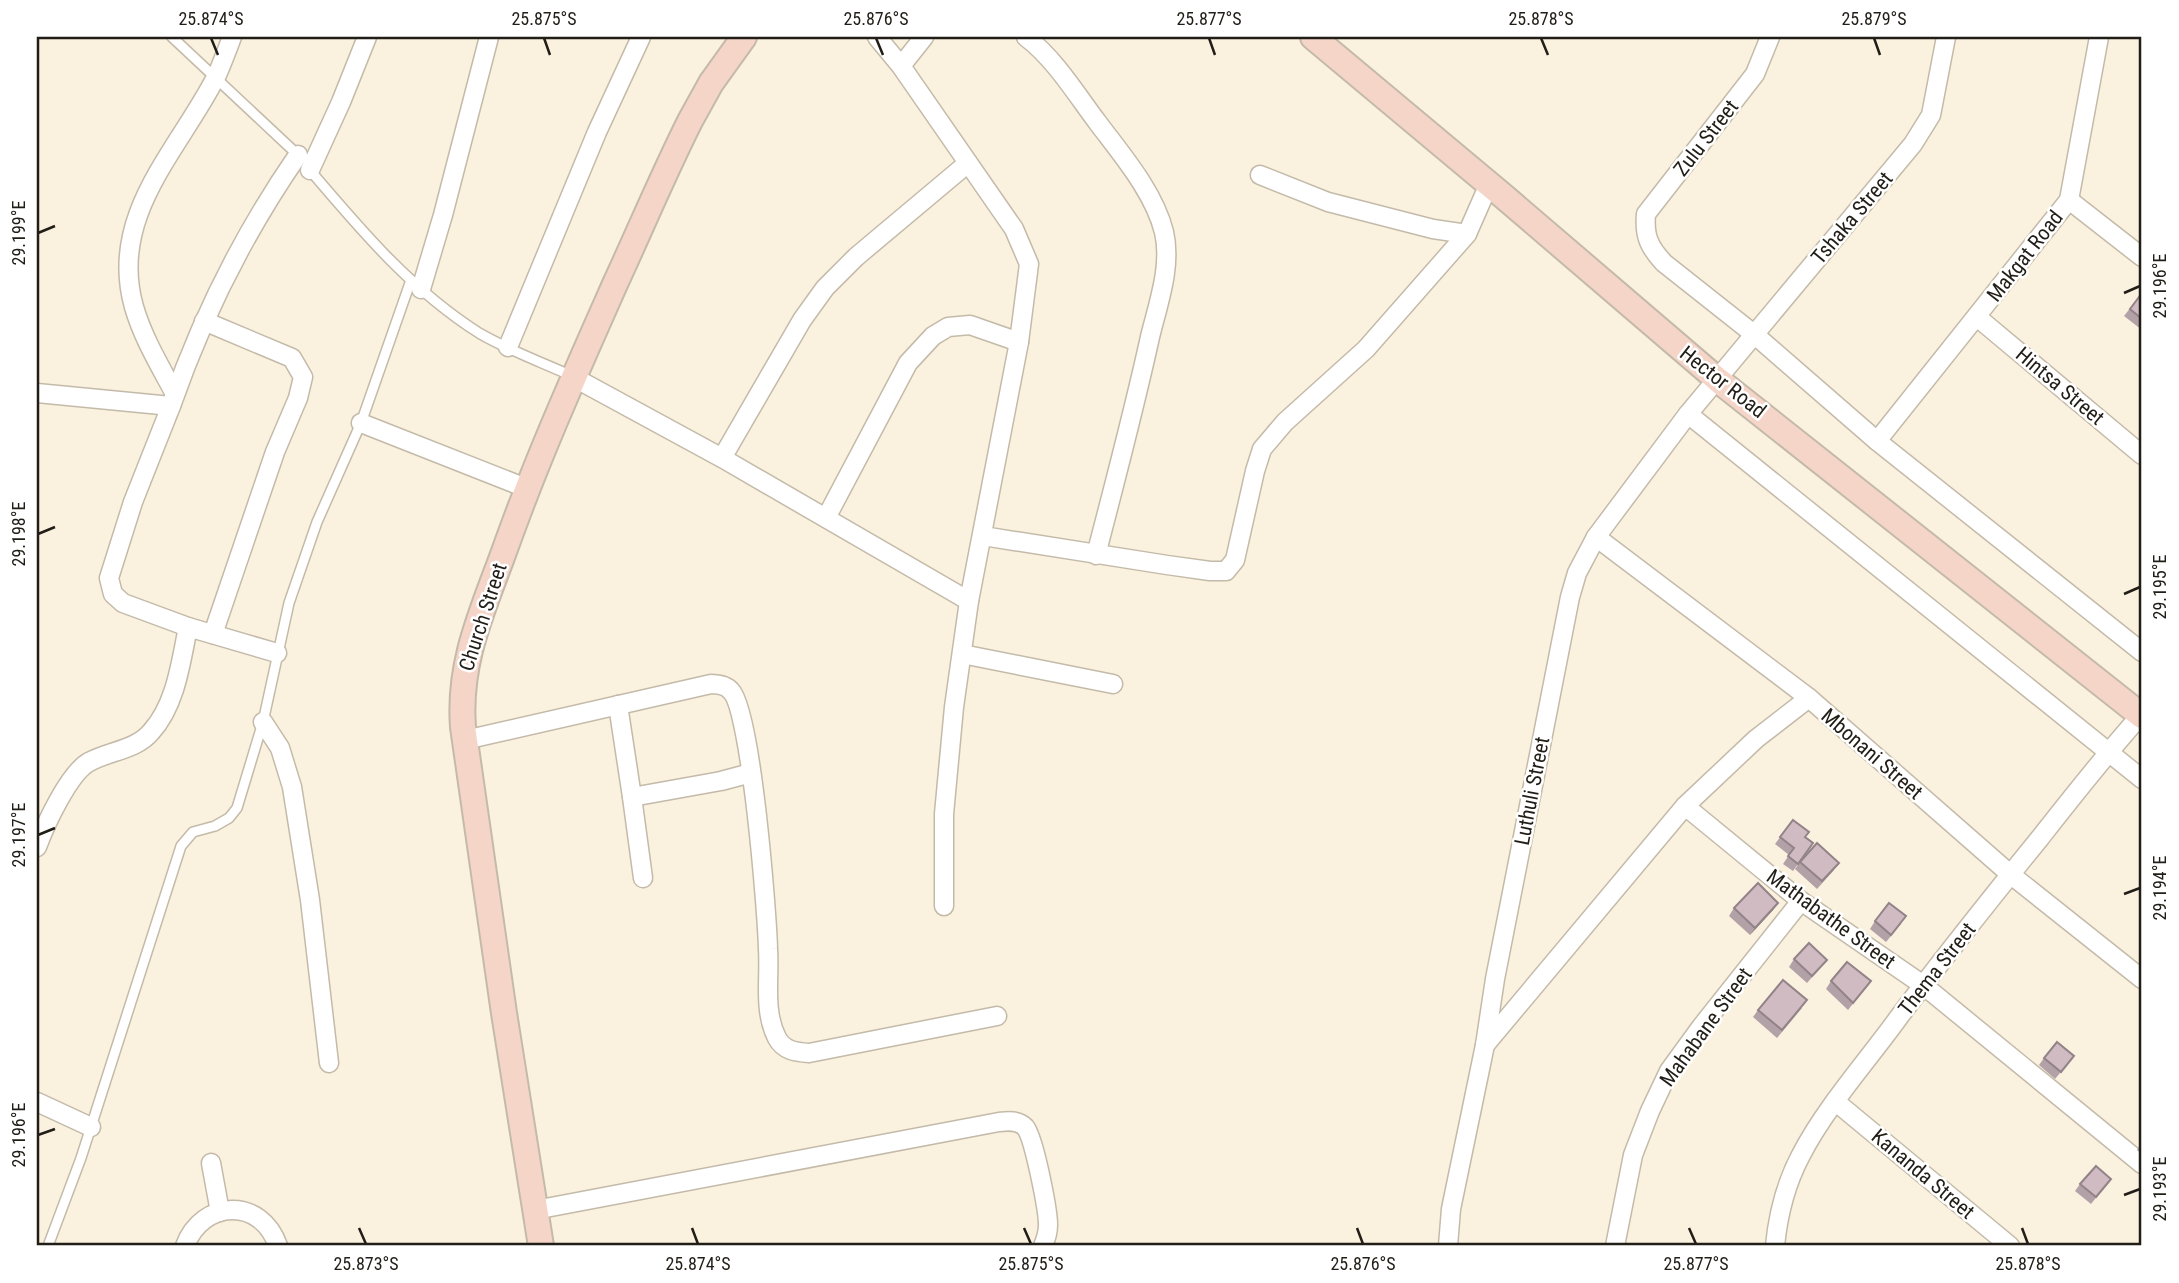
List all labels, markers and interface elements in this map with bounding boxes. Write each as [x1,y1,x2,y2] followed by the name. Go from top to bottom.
[178,8,244,29] text: 25.874°S
[511,8,577,29] text: 25.875°S
[843,8,909,29] text: 25.876°S
[1176,8,1242,29] text: 25.877°S
[1508,8,1574,29] text: 25.878°S
[1841,8,1907,29] text: 25.879°S
[1669,95,1743,181] street label: Zulu Street
[1806,167,1898,269] street label: Tshaka Street
[8,201,29,265] text: 29.199°E
[1982,206,2068,306] street label: Makgat Road
[2149,254,2170,318] text: 29.196°E
[1675,341,1771,423] street label: Hector Road
[2011,342,2109,430] street label: Hintsa Street
[8,502,29,566] text: 29.198°E
[2149,555,2170,619] text: 29.195°E
[454,560,512,674] street label: Church Street
[1817,704,1927,804] street label: Mbonani Street
[1510,735,1554,847] street label: Luthuli Street
[8,803,29,867] text: 29.197°E
[2149,856,2170,920] text: 29.194°E
[1762,864,1900,974] street label: Mathabathe Street
[1893,918,1981,1020] street label: Thema Street
[1655,963,1757,1091] street label: Mahabane Street
[8,1103,29,1167] text: 29.196°E
[1867,1124,1979,1224] street label: Kananda Street
[2149,1157,2170,1221] text: 29.193°E
[333,1253,399,1274] text: 25.873°S
[665,1253,731,1274] text: 25.874°S
[998,1253,1064,1274] text: 25.875°S
[1330,1253,1396,1274] text: 25.876°S
[1663,1253,1729,1274] text: 25.877°S
[1995,1253,2061,1274] text: 25.878°S

